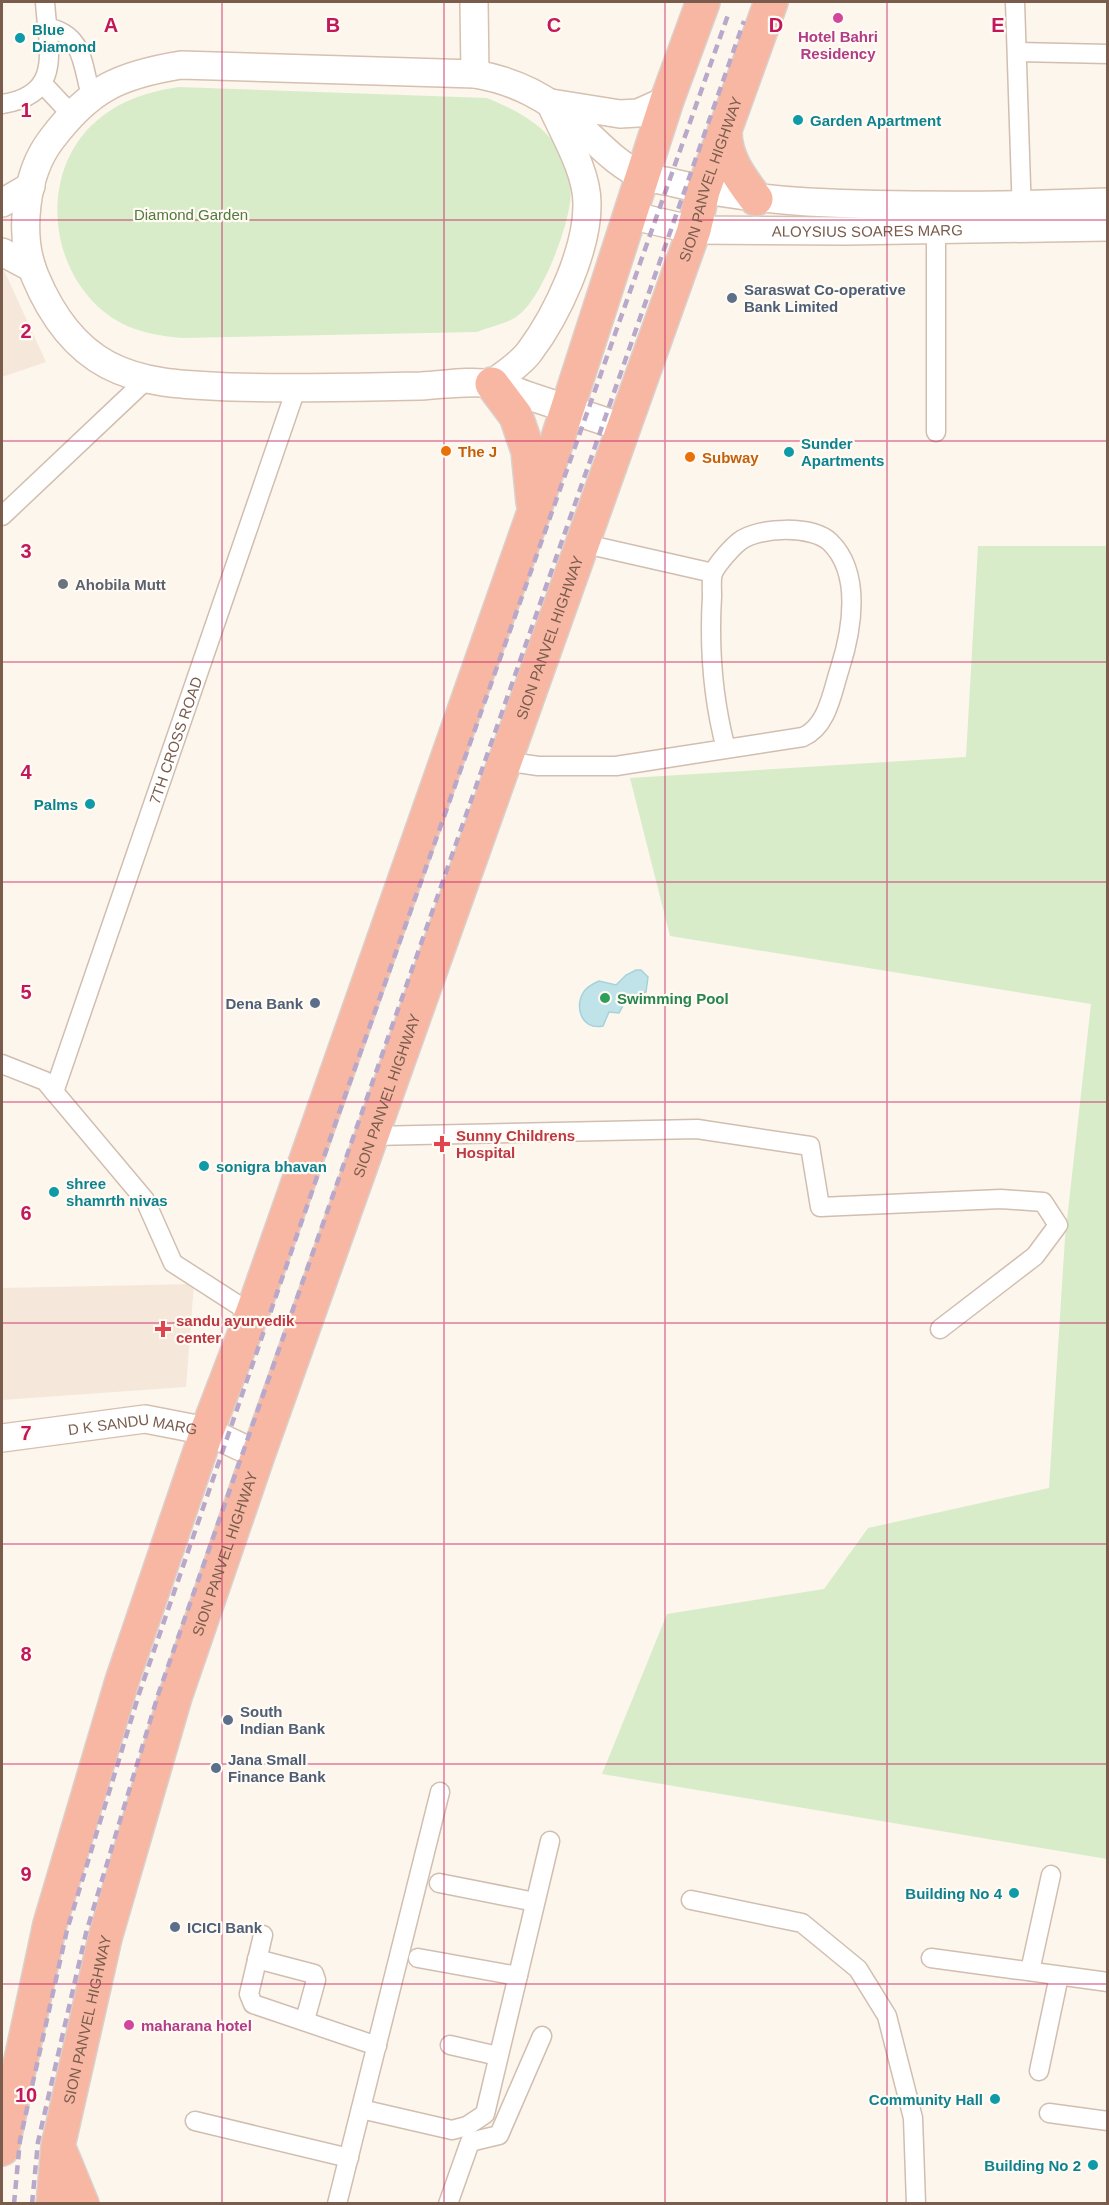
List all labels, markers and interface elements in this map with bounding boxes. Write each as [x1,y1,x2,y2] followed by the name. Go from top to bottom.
[831,11,845,25] marker: Hotel Bahri Residency
[104,14,118,36] text: A
[326,14,340,36] text: B
[547,14,561,36] text: C
[769,14,783,36] text: D
[991,14,1005,36] text: E
[32,21,96,55] place label: Blue Diamond
[798,28,878,62] place label: Hotel Bahri Residency
[13,31,27,45] marker: Blue Diamond
[675,94,745,264] street label: SION PANVEL HIGHWAY
[20,99,32,121] text: 1
[810,112,941,129] place label: Garden Apartment
[791,113,805,127] marker: Garden Apartment
[134,206,248,223] park label: Diamond Garden
[772,221,963,240] street label: ALOYSIUS SOARES MARG
[744,281,906,315] place label: Saraswat Co-operative Bank Limited
[725,291,739,305] marker: Saraswat Co-operative Bank Limited
[20,320,32,342] text: 2
[801,435,884,469] place label: Sunder Apartments
[458,443,497,460] place label: The J
[439,444,453,458] marker: The J
[782,445,796,459] marker: Sunder Apartments
[702,449,759,466] place label: Subway
[683,450,697,464] marker: Subway
[20,540,32,562] text: 3
[512,553,586,722] street label: SION PANVEL HIGHWAY
[75,576,166,593] place label: Ahobila Mutt
[56,577,70,591] marker: Ahobila Mutt
[145,674,205,806] street label: 7TH CROSS ROAD
[20,761,32,783] text: 4
[34,796,78,813] place label: Palms
[83,797,97,811] marker: Palms
[20,981,32,1003] text: 5
[617,990,729,1007] place label: Swimming Pool
[598,991,612,1005] marker: Swimming Pool
[225,995,304,1012] place label: Dena Bank
[308,996,322,1010] marker: Dena Bank
[349,1011,423,1180] street label: SION PANVEL HIGHWAY
[456,1127,575,1161] place label: Sunny Childrens Hospital
[433,1135,451,1153] marker: Sunny Childrens Hospital
[216,1158,327,1175] place label: sonigra bhavan
[197,1159,211,1173] marker: sonigra bhavan
[66,1175,168,1209] place label: shree shamrth nivas
[47,1185,61,1199] marker: shree shamrth nivas
[20,1202,32,1224] text: 6
[176,1312,295,1346] place label: sandu ayurvedik center
[154,1320,172,1338] marker: sandu ayurvedik center
[67,1410,199,1438] street label: D K SANDU MARG
[20,1422,32,1444] text: 7
[188,1469,260,1638] street label: SION PANVEL HIGHWAY
[20,1643,32,1665] text: 8
[240,1703,326,1737] place label: South Indian Bank
[221,1713,235,1727] marker: South Indian Bank
[228,1751,326,1785] place label: Jana Small Finance Bank
[209,1761,223,1775] marker: Jana Small Finance Bank
[20,1863,32,1885] text: 9
[905,1885,1003,1902] place label: Building No 4
[1007,1886,1021,1900] marker: Building No 4
[187,1919,263,1936] place label: ICICI Bank
[168,1920,182,1934] marker: ICICI Bank
[59,1933,114,2106] street label: SION PANVEL HIGHWAY
[141,2017,252,2034] place label: maharana hotel
[122,2018,136,2032] marker: maharana hotel
[15,2084,37,2106] text: 10
[869,2091,983,2108] place label: Community Hall
[988,2092,1002,2106] marker: Community Hall
[984,2157,1081,2174] place label: Building No 2
[1086,2158,1100,2172] marker: Building No 2

